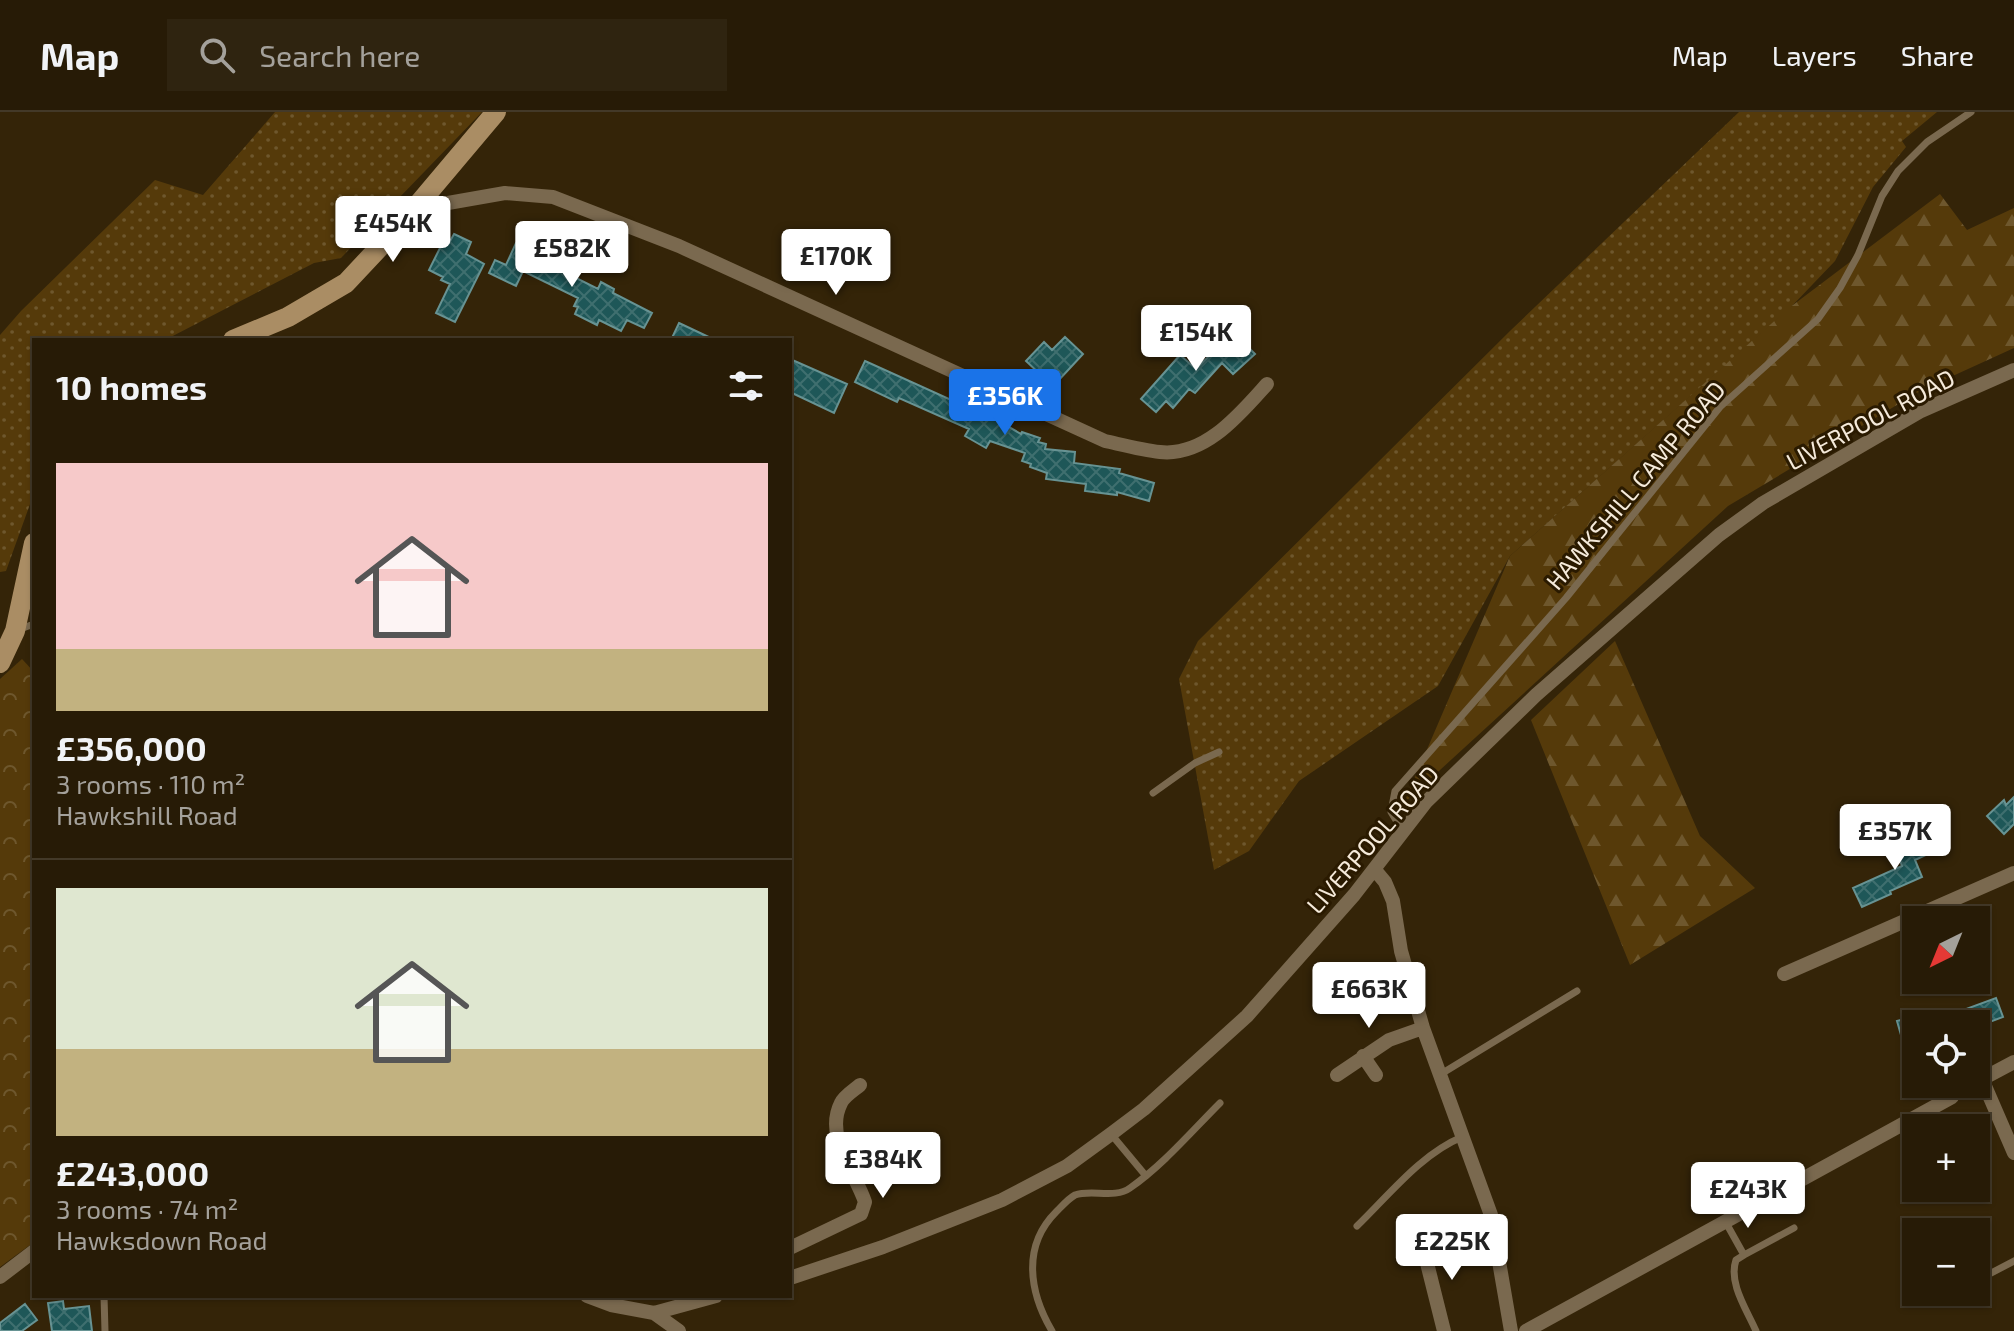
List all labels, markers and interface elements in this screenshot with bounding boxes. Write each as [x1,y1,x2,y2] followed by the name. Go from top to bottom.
[167,19,727,91] search box
[40,32,119,78] text: Map
[195,33,239,77] icon: search
[259,37,420,73] text: Search here
[1672,38,1728,72] text: Map
[1772,38,1857,72] text: Layers
[1901,38,1974,72] text: Share
[337,196,449,264] pin: £454K
[353,206,433,237] text: £454K
[516,221,628,289] pin: £582K
[780,229,892,297] pin: £170K
[533,231,611,262] text: £582K
[799,239,873,270] text: £170K
[1140,305,1252,373] pin: £154K
[1159,315,1233,346] text: £154K
[1781,362,1959,476] street label: LIVERPOOL ROAD
[724,364,768,408] icon: filters
[56,366,207,407] text: 10 homes
[949,369,1061,437] pin: £356K
[1539,375,1731,595] street label: HAWKSHILL CAMP ROAD
[967,379,1043,410] text: £356K
[340,515,484,659] icon: home
[56,727,207,768] text: £356,000
[1300,759,1444,919] street label: LIVERPOOL ROAD
[56,768,245,799] text: 3 rooms · 110 m²
[56,799,238,830] text: Hawkshill Road
[1839,804,1951,872] pin: £357K
[1858,814,1932,845] text: £357K
[1902,906,1990,994] north arrow
[1902,906,1990,1306] map controls
[340,940,484,1084] icon: home
[1313,962,1425,1030] pin: £663K
[1330,972,1408,1003] text: £663K
[1902,1010,1990,1098] button: locate
[1902,1114,1990,1202] button: +
[827,1132,939,1200] pin: £384K
[843,1142,923,1173] text: £384K
[56,1152,209,1193] text: £243,000
[1692,1162,1804,1230] pin: £243K
[1709,1172,1787,1203] text: £243K
[56,1193,238,1224] text: 3 rooms · 74 m²
[1396,1214,1508,1282] pin: £225K
[1902,1218,1990,1306] button: −
[56,1224,267,1255] text: Hawksdown Road
[1414,1224,1490,1255] text: £225K

